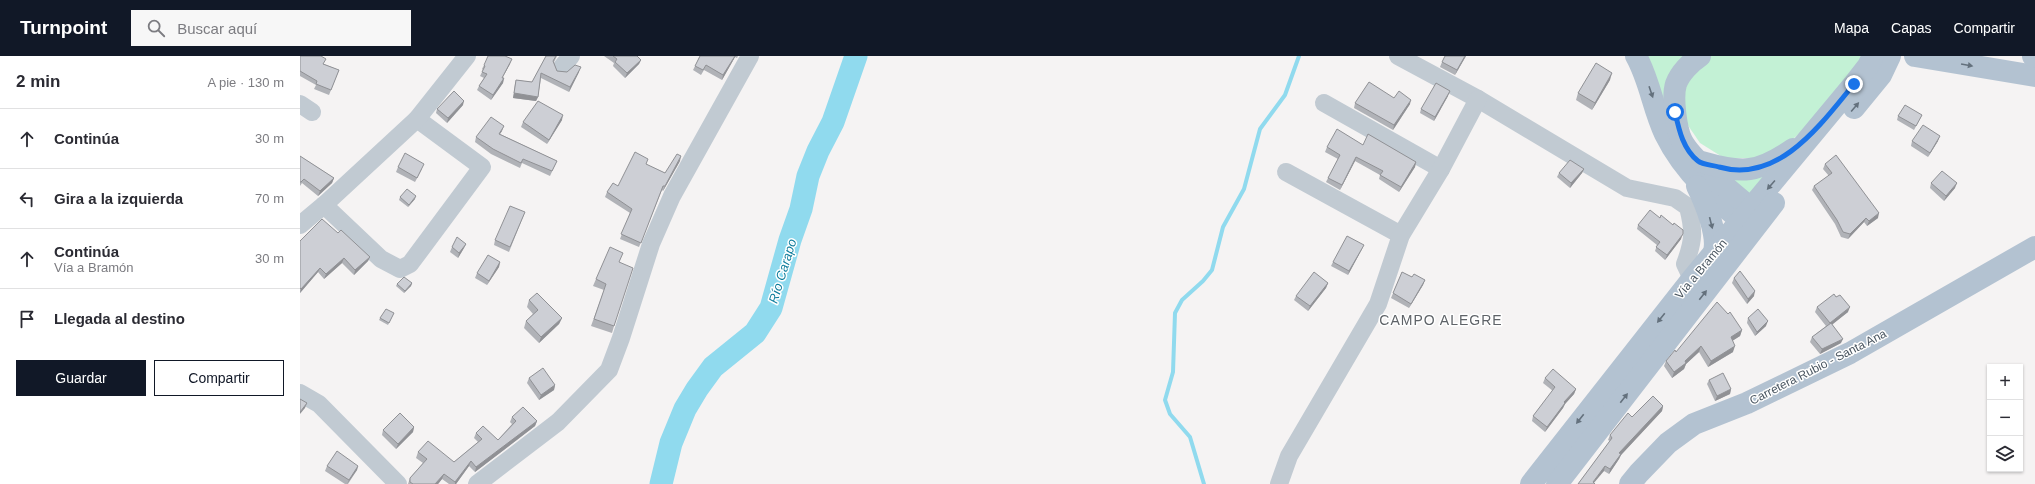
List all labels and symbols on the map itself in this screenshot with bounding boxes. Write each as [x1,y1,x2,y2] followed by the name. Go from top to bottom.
[1961,62,1973,68] one-way arrow
[1845,75,1863,93] route end
[1649,86,1655,98] one-way arrow
[1851,101,1860,112] one-way arrow
[1666,103,1684,121] route start
[1766,180,1775,191] one-way arrow
[1708,218,1714,230] one-way arrow
[1672,236,1730,302] street label: Vía a Bramón
[766,237,799,305] water label: Río Carapo
[1699,289,1707,300] one-way arrow
[1379,312,1503,328] district label: CAMPO ALEGRE
[1657,312,1665,323] one-way arrow
[1747,326,1889,408] street label: Carretera Rubio - Santa Ana
[1619,392,1628,403] one-way arrow
[1576,414,1585,425] one-way arrow

